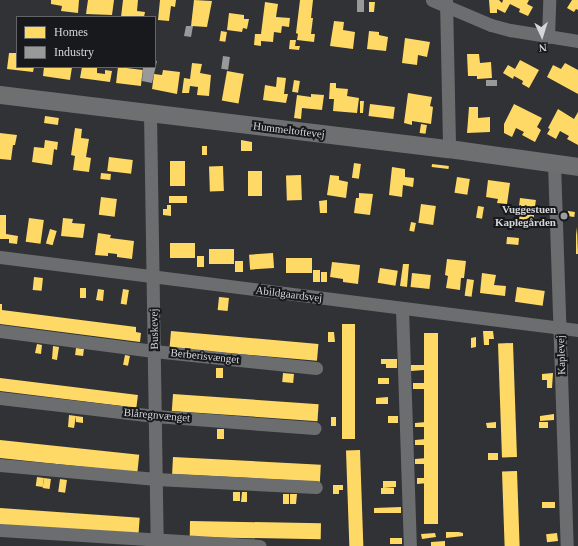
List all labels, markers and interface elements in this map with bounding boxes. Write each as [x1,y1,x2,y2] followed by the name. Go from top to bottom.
[16,16,156,68] legend
[522,16,562,56] north arrow
[54,25,88,39] text: Homes
[538,42,547,54] text: N
[54,45,94,59] text: Industry
[252,119,326,141] street label: Hummeltoftevej
[495,203,556,229] place label: Vuggestuen Kaplegården
[559,211,569,221] marker: Vuggestuen Kaplegården
[255,283,323,305] street label: Abildgaardsvej
[147,308,161,350] street label: Buskevej
[554,335,568,375] street label: Kaplevej
[170,346,240,366] street label: Berberisvænget
[123,406,191,424] street label: Blåregnvænget

